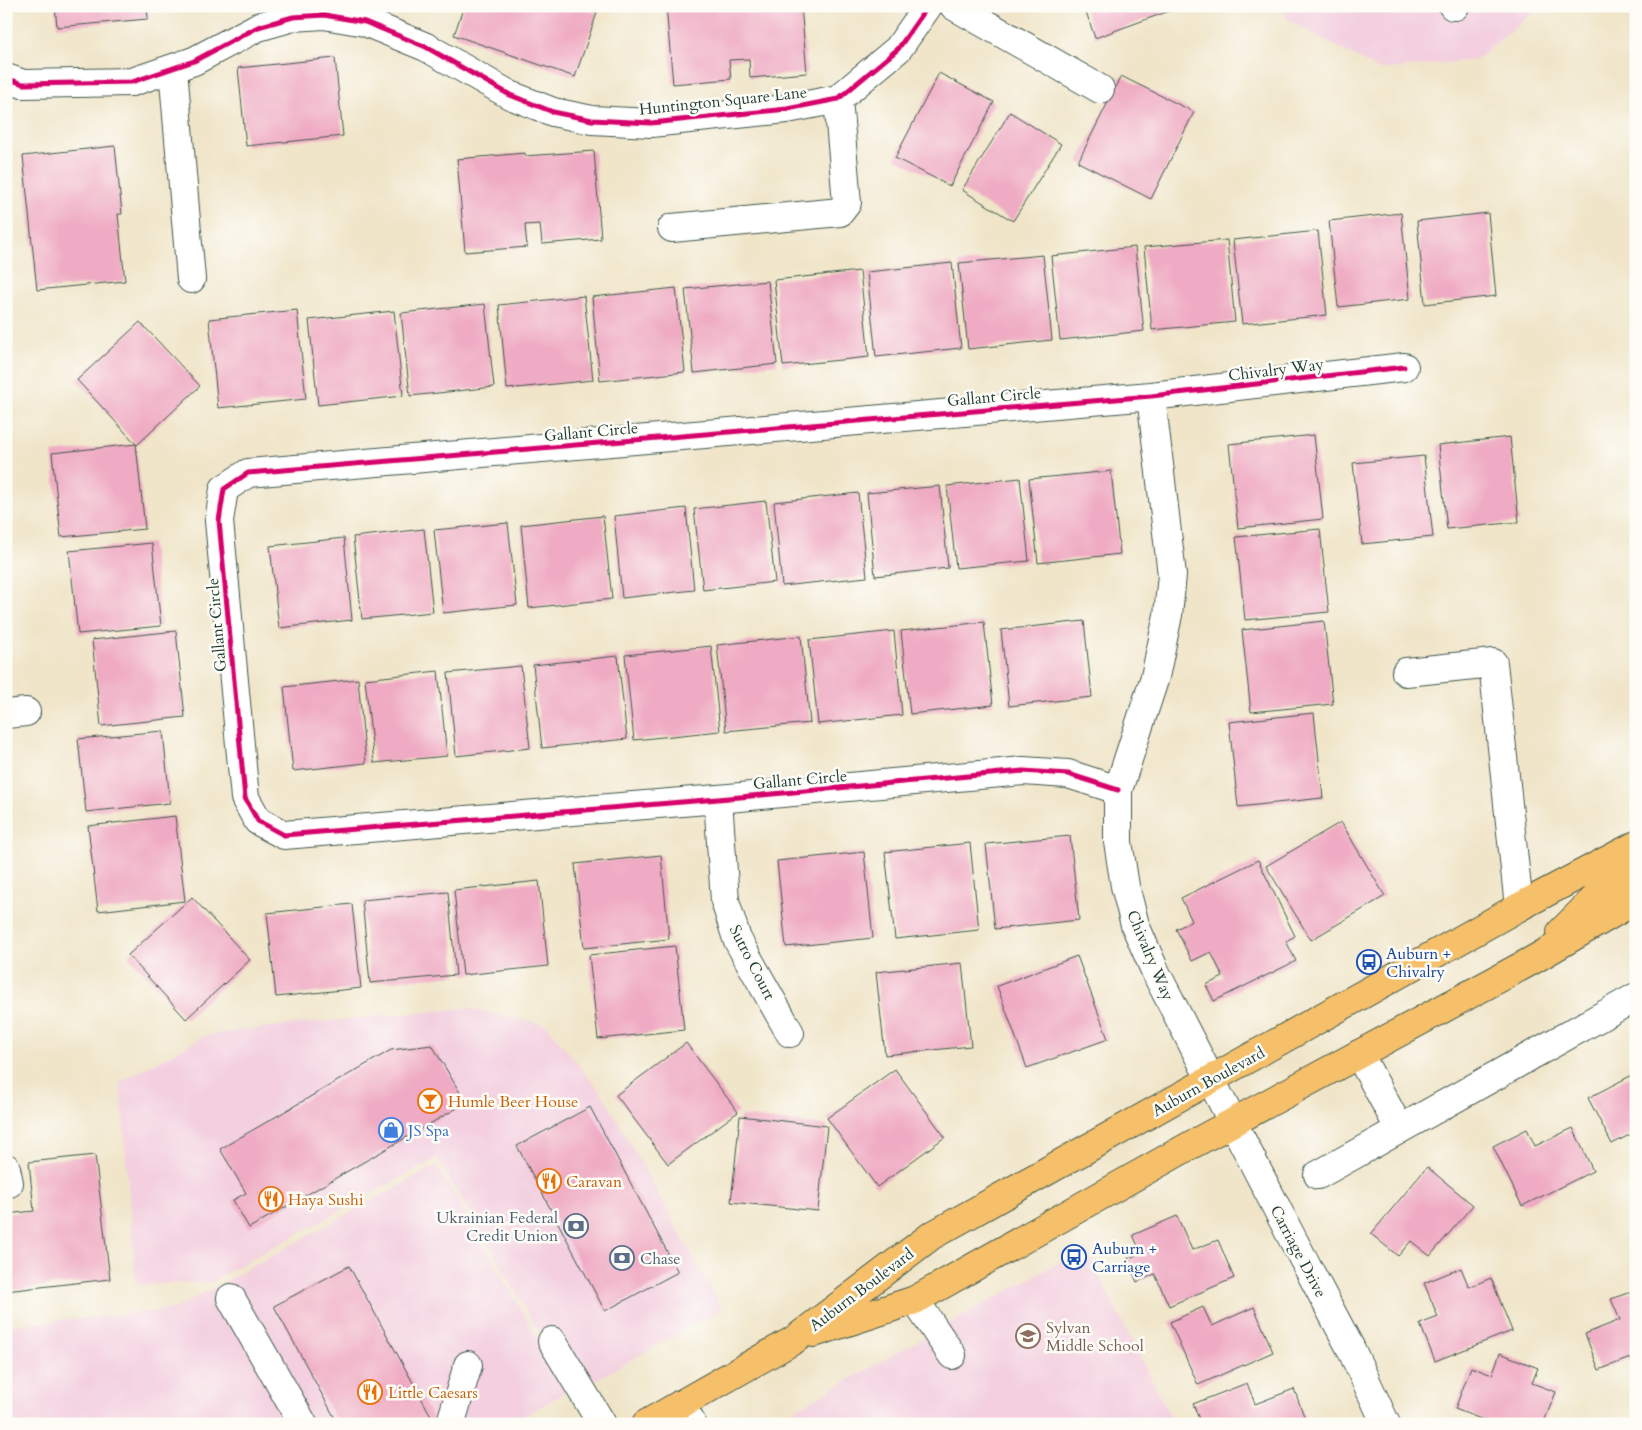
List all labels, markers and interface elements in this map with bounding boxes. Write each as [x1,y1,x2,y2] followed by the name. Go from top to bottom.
[638,81,808,121] street label: Huntington Square Lane
[1227,353,1326,387] street label: Chivalry Way
[946,382,1042,412] street label: Gallant Circle
[543,417,639,447] street label: Gallant Circle
[202,577,232,673] street label: Gallant Circle
[752,765,848,795] street label: Gallant Circle
[1121,907,1179,1004] street label: Chivalry Way
[724,921,780,1004] street label: Sutro Court
[1386,943,1451,983] place label: Auburn + Chivalry
[1356,949,1382,975] bus stop icon: Auburn + Chivalry
[1148,1042,1269,1122] street label: Auburn Boulevard
[417,1088,443,1114] bar icon: Humle Beer House
[448,1091,578,1113] place label: Humle Beer House
[378,1117,404,1143] shop icon: JS Spa
[406,1120,449,1142] place label: JS Spa
[536,1168,562,1194] restaurant icon: Caravan
[566,1171,622,1193] place label: Caravan
[258,1186,284,1212] restaurant icon: Haya Sushi
[288,1189,364,1211] place label: Haya Sushi
[1265,1202,1332,1301] street label: Carriage Drive
[436,1207,558,1247] place label: Ukrainian Federal Credit Union
[563,1213,589,1239] bank icon: Ukrainian Federal Credit Union
[1092,1238,1157,1278] place label: Auburn + Carriage
[805,1243,919,1336] street label: Auburn Boulevard
[1061,1244,1087,1270] bus stop icon: Auburn + Carriage
[609,1245,635,1271] bank icon: Chase
[640,1248,681,1270] place label: Chase
[1046,1317,1144,1357] place label: Sylvan Middle School
[1015,1323,1041,1349] school or university icon: Sylvan Middle School
[357,1379,383,1405] restaurant icon: Little Caesars
[388,1382,478,1404] place label: Little Caesars

